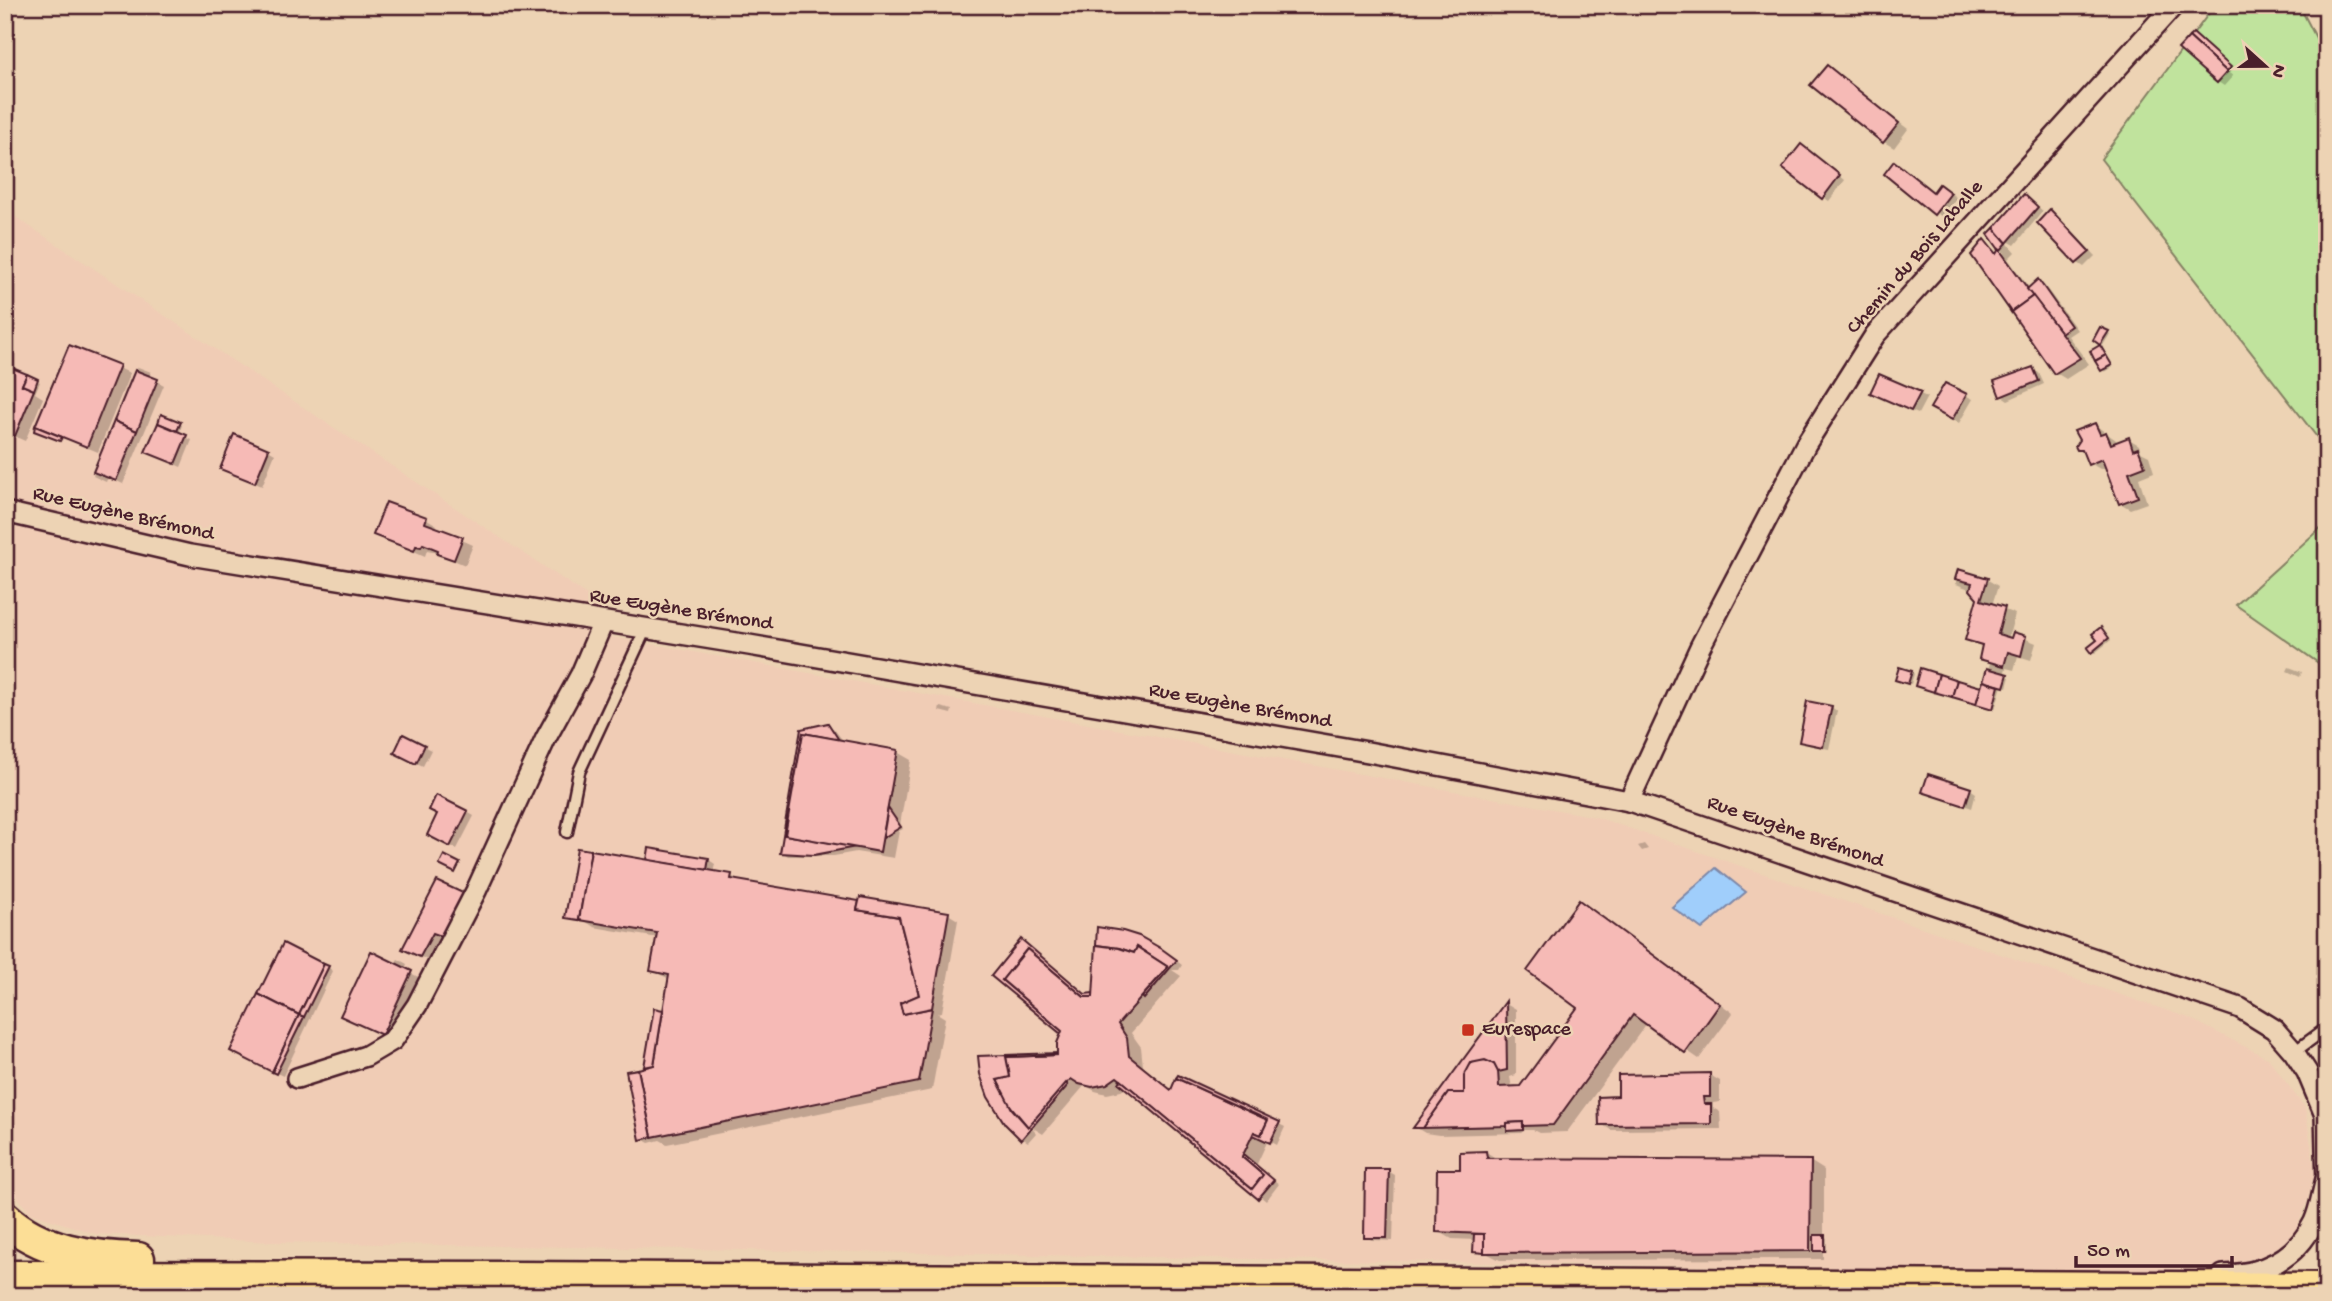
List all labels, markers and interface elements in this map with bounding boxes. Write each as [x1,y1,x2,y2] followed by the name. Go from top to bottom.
[2230,32,2300,102] north arrow
[2265,61,2291,81] text: N
[1842,175,1991,340] street label: Chemin du Bois Laballe
[30,482,218,548] street label: Rue Eugène Brémond
[588,584,776,638] street label: Rue Eugène Brémond
[1147,679,1335,736] street label: Rue Eugène Brémond
[1703,791,1888,876] street label: Rue Eugène Brémond
[1482,1018,1572,1043] place label: Eurespace
[1460,1022,1476,1038] marker: Eurespace
[2076,1224,2232,1268] scale bar
[2087,1240,2130,1265] text: 50 m

